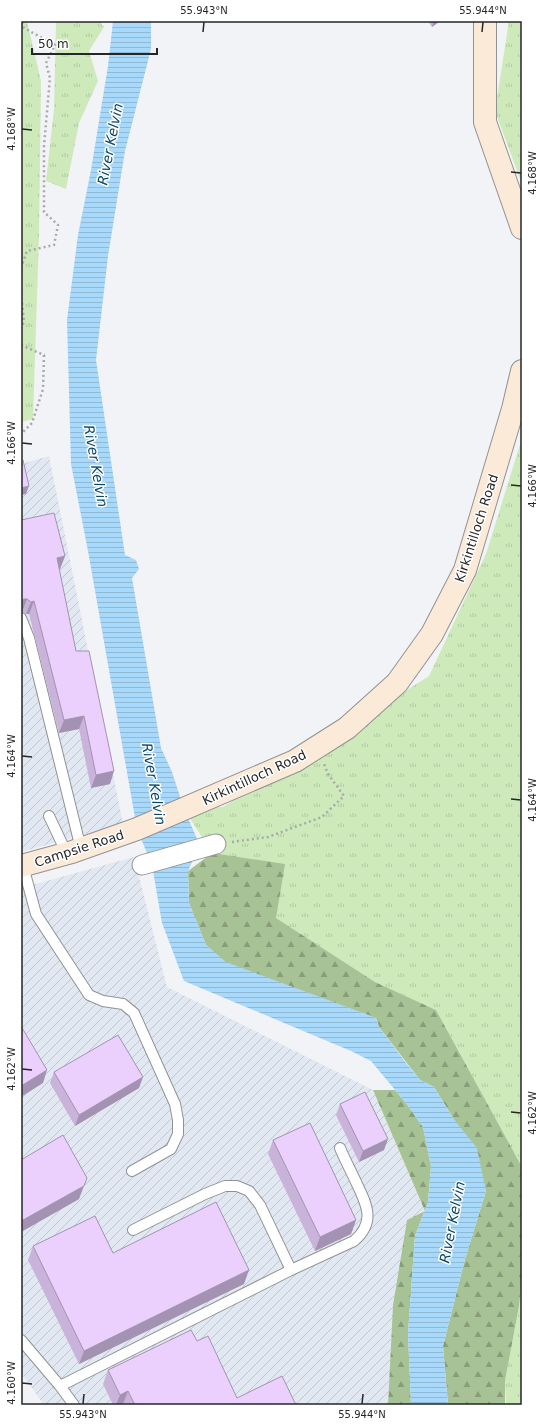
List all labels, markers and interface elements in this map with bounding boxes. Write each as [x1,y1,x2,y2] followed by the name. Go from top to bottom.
[180,5,228,16] text: 55.943°N
[459,5,507,16] text: 55.944°N
[32,30,157,56] scale bar
[38,37,69,51] text: 50 m
[94,102,126,186] water label: River Kelvin
[6,107,17,151] text: 4.168°W
[527,151,538,195] text: 4.168°W
[6,421,17,465] text: 4.166°W
[81,424,111,508] water label: River Kelvin
[527,464,538,508] text: 4.166°W
[452,472,501,584] street label: Kirkintilloch Road
[6,734,17,778] text: 4.164°W
[139,742,169,826] water label: River Kelvin
[200,747,309,808] street label: Kirkintilloch Road
[527,778,538,822] text: 4.164°W
[33,827,126,870] street label: Campsie Road
[6,1047,17,1091] text: 4.162°W
[527,1091,538,1135] text: 4.162°W
[436,1180,468,1264] water label: River Kelvin
[6,1361,17,1405] text: 4.160°W
[59,1409,107,1420] text: 55.943°N
[338,1409,386,1420] text: 55.944°N

